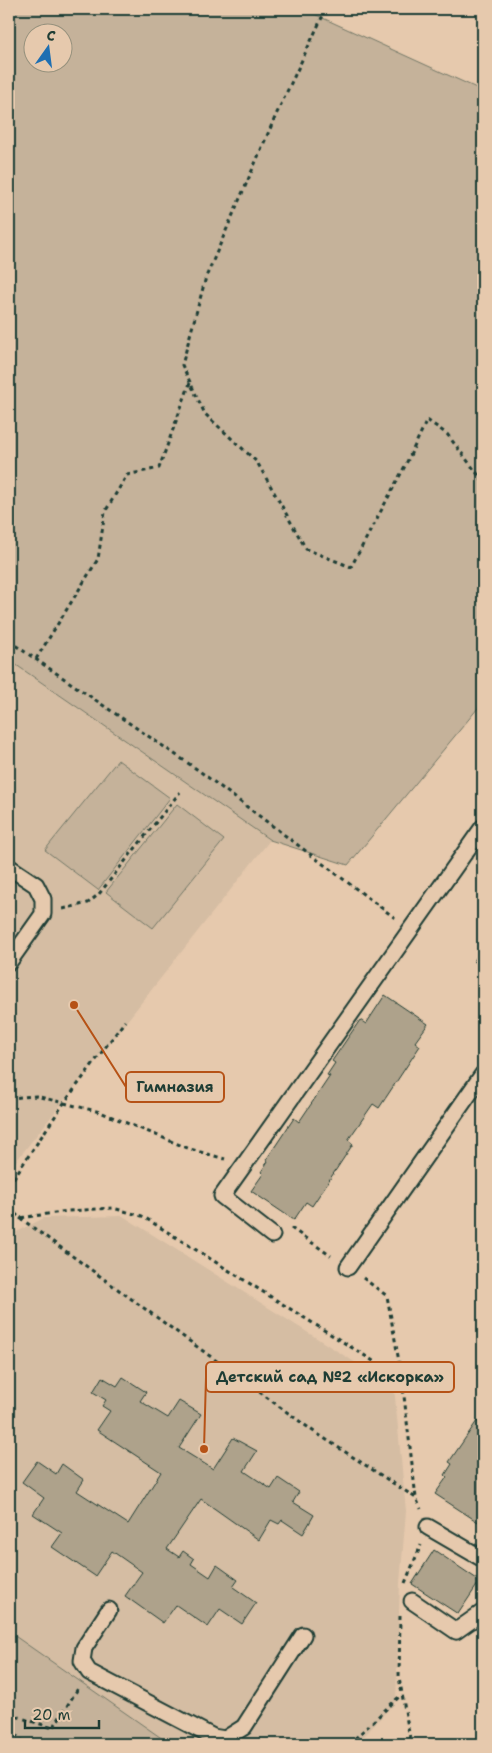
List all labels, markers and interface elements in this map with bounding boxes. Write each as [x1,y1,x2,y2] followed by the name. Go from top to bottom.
[22,22,72,72] north arrow
[45,26,57,45] text: С
[126,1072,224,1102] callout: Гимназия
[136,1077,214,1097] text: Гимназия
[206,1362,454,1392] callout: Детcкий сад №2 «Искорка»
[216,1367,444,1387] text: Детcкий сад №2 «Искорка»
[25,1698,99,1730] scale bar
[32,1705,71,1725] text: 20 m

